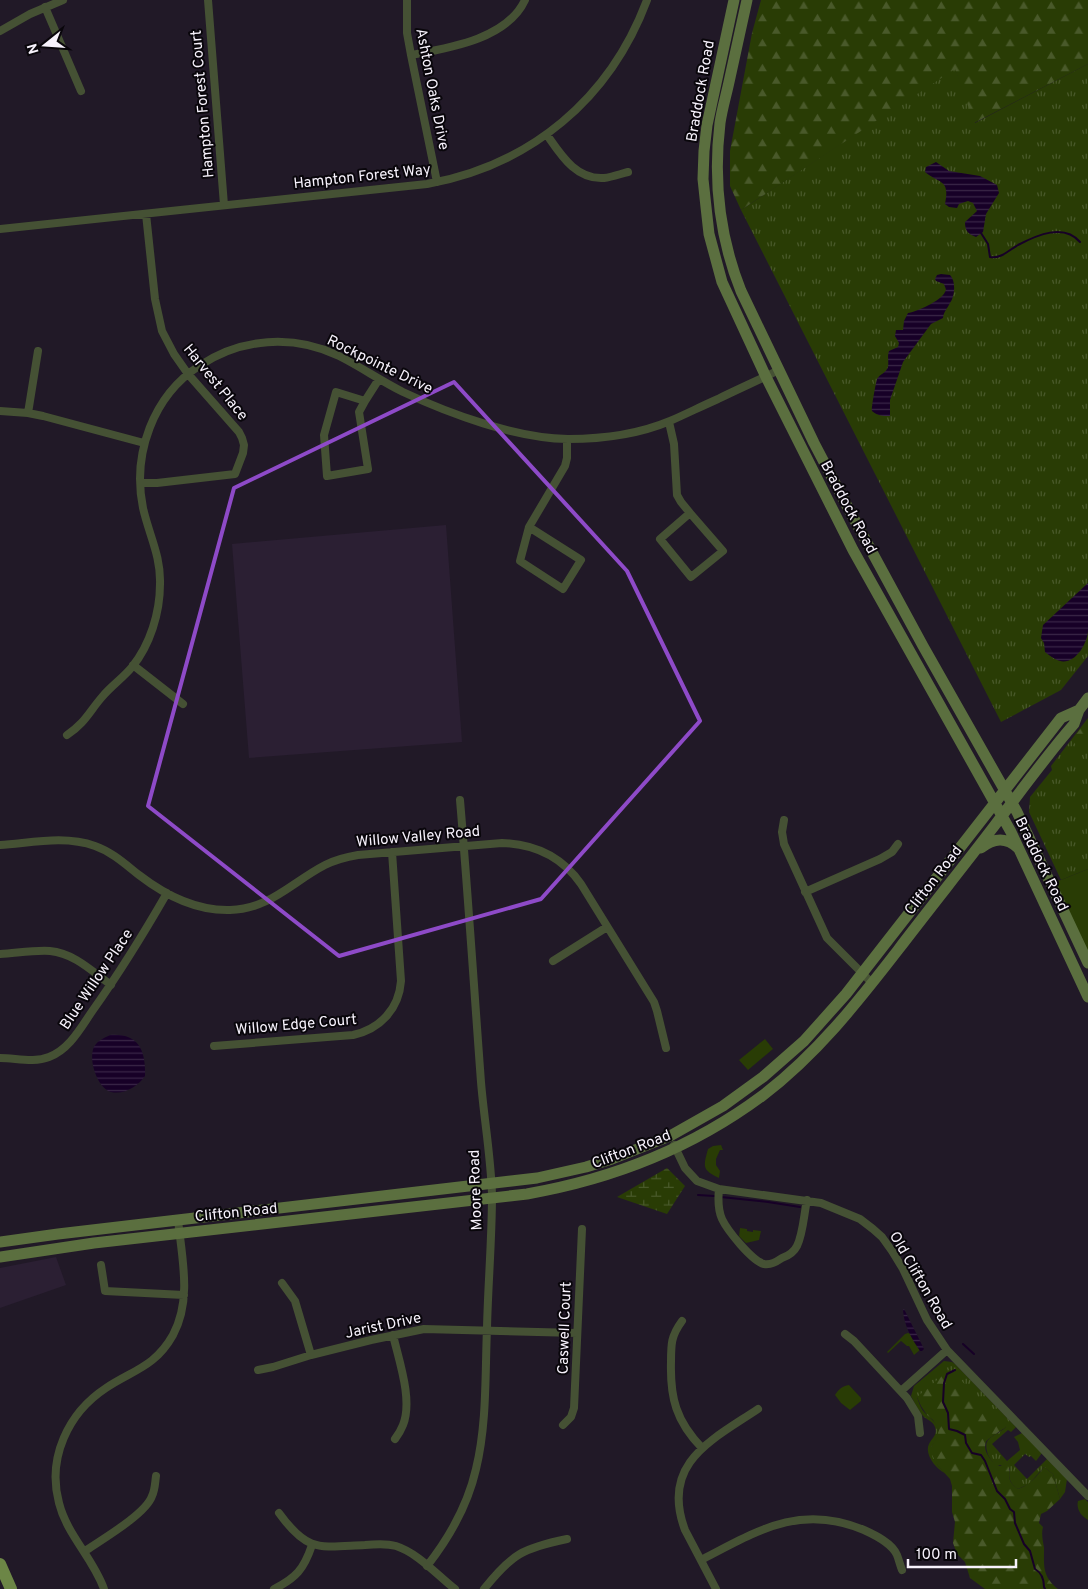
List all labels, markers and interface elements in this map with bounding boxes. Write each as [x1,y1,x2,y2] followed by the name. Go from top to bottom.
[20,20,70,70] north arrow
[410,27,453,152] street label: Ashton Oaks Drive
[188,29,219,179] street label: Hampton Forest Court
[683,39,720,143] street label: Braddock Road
[24,41,44,56] text: N
[293,161,432,194] street label: Hampton Forest Way
[323,331,435,399] street label: Rockpointe Drive
[178,341,251,425] street label: Harvest Place
[815,458,880,558] street label: Braddock Road
[1010,814,1072,915] street label: Braddock Road
[355,823,481,852] street label: Willow Valley Road
[901,842,967,920] street label: Clifton Road
[57,926,138,1034] street label: Blue Willow Place
[235,1011,358,1040] street label: Willow Edge Court
[589,1127,674,1174] street label: Clifton Road
[466,1149,487,1231] street label: Moore Road
[194,1200,278,1227] street label: Clifton Road
[884,1228,955,1333] street label: Old Clifton Road
[554,1281,577,1375] street label: Caswell Court
[343,1309,423,1344] street label: Jarist Drive
[908,1536,1016,1568] scale bar
[916,1546,957,1565] text: 100 m

